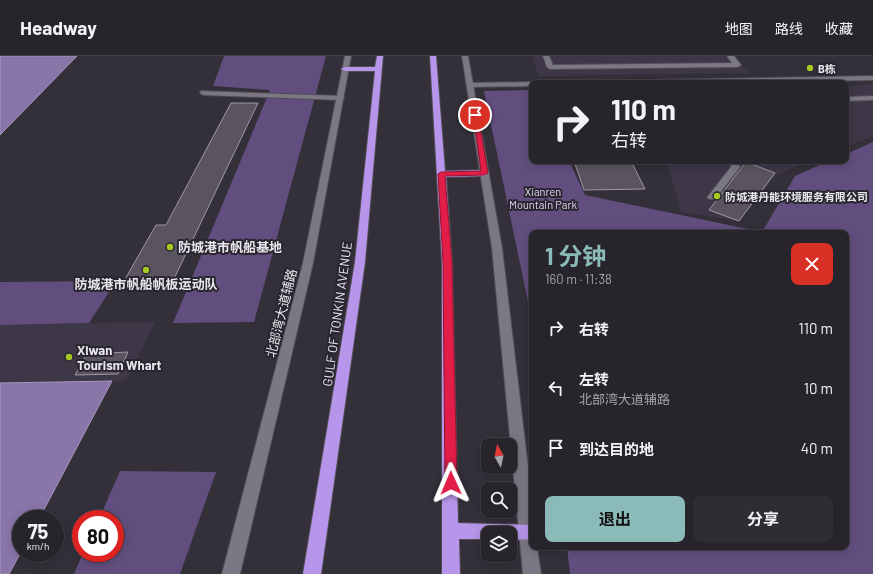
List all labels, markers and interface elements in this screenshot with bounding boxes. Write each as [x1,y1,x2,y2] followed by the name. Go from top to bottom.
[20,16,97,39] text: Headway
[725,20,753,37] text: 地图
[775,20,803,37] text: 路线
[825,20,853,37] text: 收藏
[818,62,836,75] place label: B栋
[805,63,815,73] marker: B栋
[611,92,676,126] text: 110 m
[545,96,597,148] icon: right
[458,98,492,132] pin
[464,104,486,126] icon: arrive
[611,129,647,151] text: 右转
[509,185,577,211] park label: Xianren Mountain Park
[725,190,868,203] place label: 防城港丹能环境服务有限公司
[712,191,722,201] marker: 防城港丹能环境服务有限公司
[178,239,282,255] place label: 防城港市帆船基地
[319,241,355,387] street label: GULF OF TONKIN AVENUE
[545,241,606,270] text: 1 分钟
[165,242,175,252] marker: 防城港市帆船基地
[791,243,833,285] button: close
[141,265,151,275] marker: 防城港市帆船帆板运动队
[262,267,300,359] street label: 北部湾大道辅路
[545,271,612,287] text: 160 m · 11:38
[74,276,218,292] place label: 防城港市帆船帆板运动队
[545,317,567,339] icon: right
[799,319,833,337] text: 110 m
[579,320,609,338] text: 右转
[77,342,162,373] place label: Xiwan Tourism Whart
[64,352,74,362] marker: Xiwan Tourism Whart
[579,370,609,388] text: 左转
[545,377,567,399] icon: left
[804,379,833,397] text: 10 m
[579,391,670,407] text: 北部湾大道辅路
[545,437,567,459] icon: arrive
[481,438,517,474] north arrow
[481,438,517,562] map controls
[801,439,833,457] text: 40 m
[579,440,654,458] text: 到达目的地
[430,462,472,504] position arrow
[481,482,517,518] button: search
[545,496,685,542] button: 退出
[693,496,833,542] button: 分享
[72,510,124,562] speed limit sign: 80
[28,519,48,543] text: 75
[481,526,517,562] button: layers
[27,540,49,552] text: km/h

